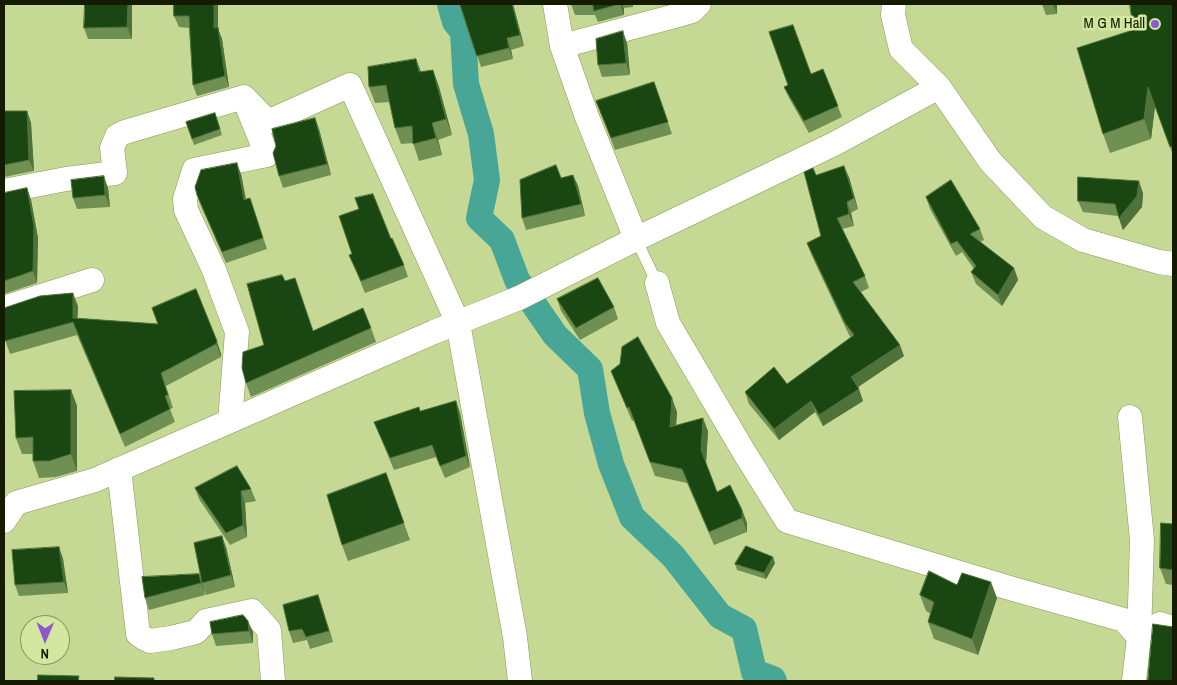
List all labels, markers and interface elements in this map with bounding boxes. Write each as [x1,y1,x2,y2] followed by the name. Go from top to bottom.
[1084,15,1145,33] place label: M G M Hall
[1149,18,1161,30] marker: M G M Hall
[20,615,70,665] north arrow
[40,645,49,663] text: N

